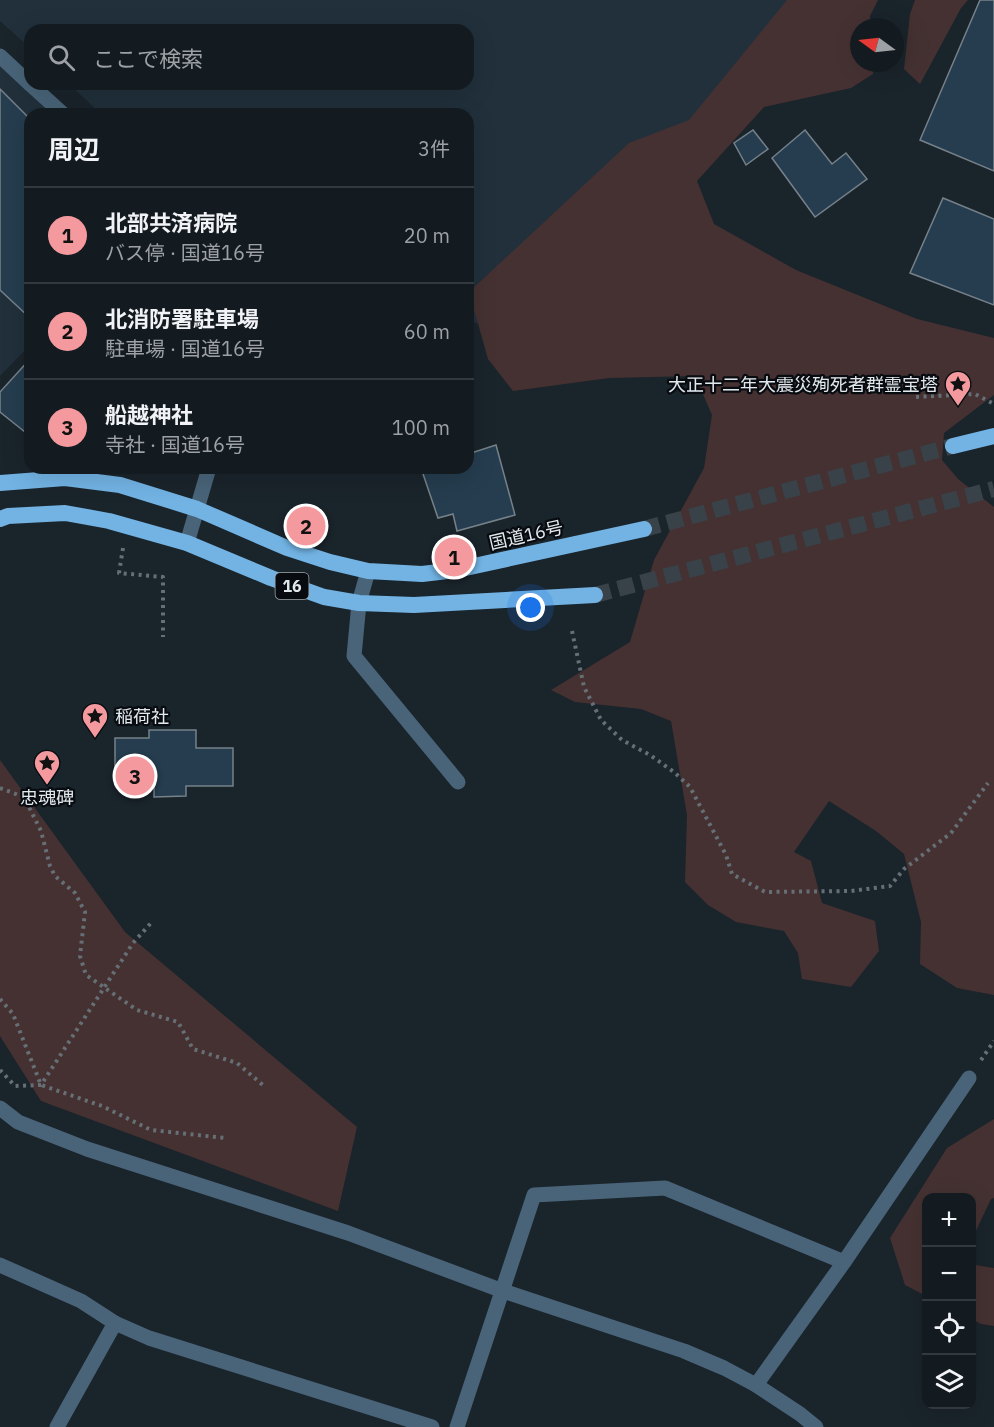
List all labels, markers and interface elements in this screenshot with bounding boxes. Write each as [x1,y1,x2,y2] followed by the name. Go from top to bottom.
[850,18,904,72] north arrow
[24,24,474,90] search box
[45,41,78,74] icon: search
[93,44,203,73] text: ここで検索
[48,132,100,166] text: 周辺
[418,135,450,162] text: 3件
[105,208,237,237] text: 北部共済病院
[62,222,74,249] text: 1
[404,222,450,249] text: 20 m
[105,239,265,266] text: バス停 · 国道16号
[105,304,259,333] text: 北消防署駐車場
[62,318,74,345] text: 2
[404,318,450,345] text: 60 m
[105,335,265,362] text: 駐車場 · 国道16号
[943,369,973,407] place icon: 大正十二年大震災殉死者群霊宝塔
[668,373,938,396] place label: 大正十二年大震災殉死者群霊宝塔
[105,400,193,429] text: 船越神社
[62,414,74,441] text: 3
[392,414,450,441] text: 100 m
[105,431,245,458] text: 寺社 · 国道16号
[286,504,326,548] pin: 2
[487,515,565,555] street label: 国道16号
[434,534,474,580] pin: 1
[276,573,308,599] road number: 16
[516,593,545,622] your location
[80,701,110,739] place icon: 稲荷社
[115,705,169,728] place label: 稲荷社
[32,748,62,786] place icon: 忠魂碑
[116,754,154,798] pin: 3
[20,786,74,809] place label: 忠魂碑
[922,1193,976,1409] map controls
[922,1193,976,1247] button: +
[922,1247,976,1301] button: −
[922,1301,976,1355] button: locate
[922,1355,976,1409] button: layers

